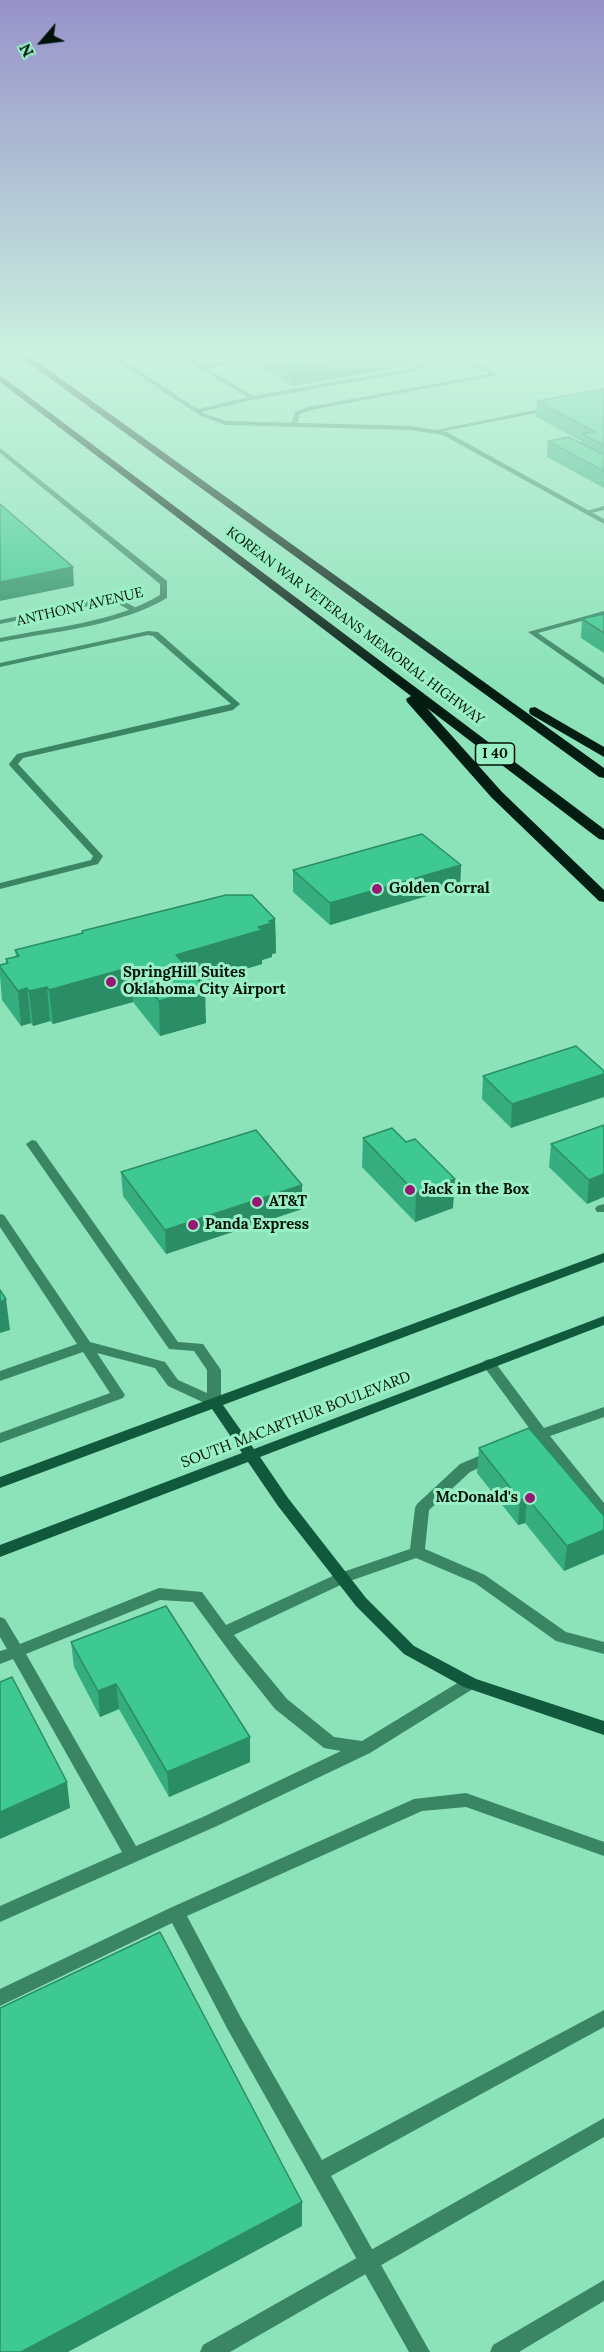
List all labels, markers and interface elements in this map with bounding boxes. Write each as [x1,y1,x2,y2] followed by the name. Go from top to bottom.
[12,12,72,72] north arrow
[14,40,38,61] text: N
[223,524,487,728] street label: KOREAN WAR VETERANS MEMORIAL HIGHWAY
[15,584,145,630] street label: ANTHONY AVENUE
[476,743,514,765] road number: I 40
[389,880,490,898] place label: Golden Corral
[370,882,384,896] marker: Golden Corral
[123,964,286,999] place label: SpringHill Suites Oklahoma City Airport
[104,975,118,989] marker: SpringHill Suites Oklahoma City Airport
[422,1181,529,1199] place label: Jack in the Box
[403,1183,417,1197] marker: Jack in the Box
[269,1193,307,1211] place label: AT&T
[250,1195,264,1209] marker: AT&T
[205,1216,309,1234] place label: Panda Express
[186,1218,200,1232] marker: Panda Express
[179,1368,413,1472] street label: SOUTH MACARTHUR BOULEVARD
[435,1489,518,1507] place label: McDonald's
[523,1491,537,1505] marker: McDonald's

